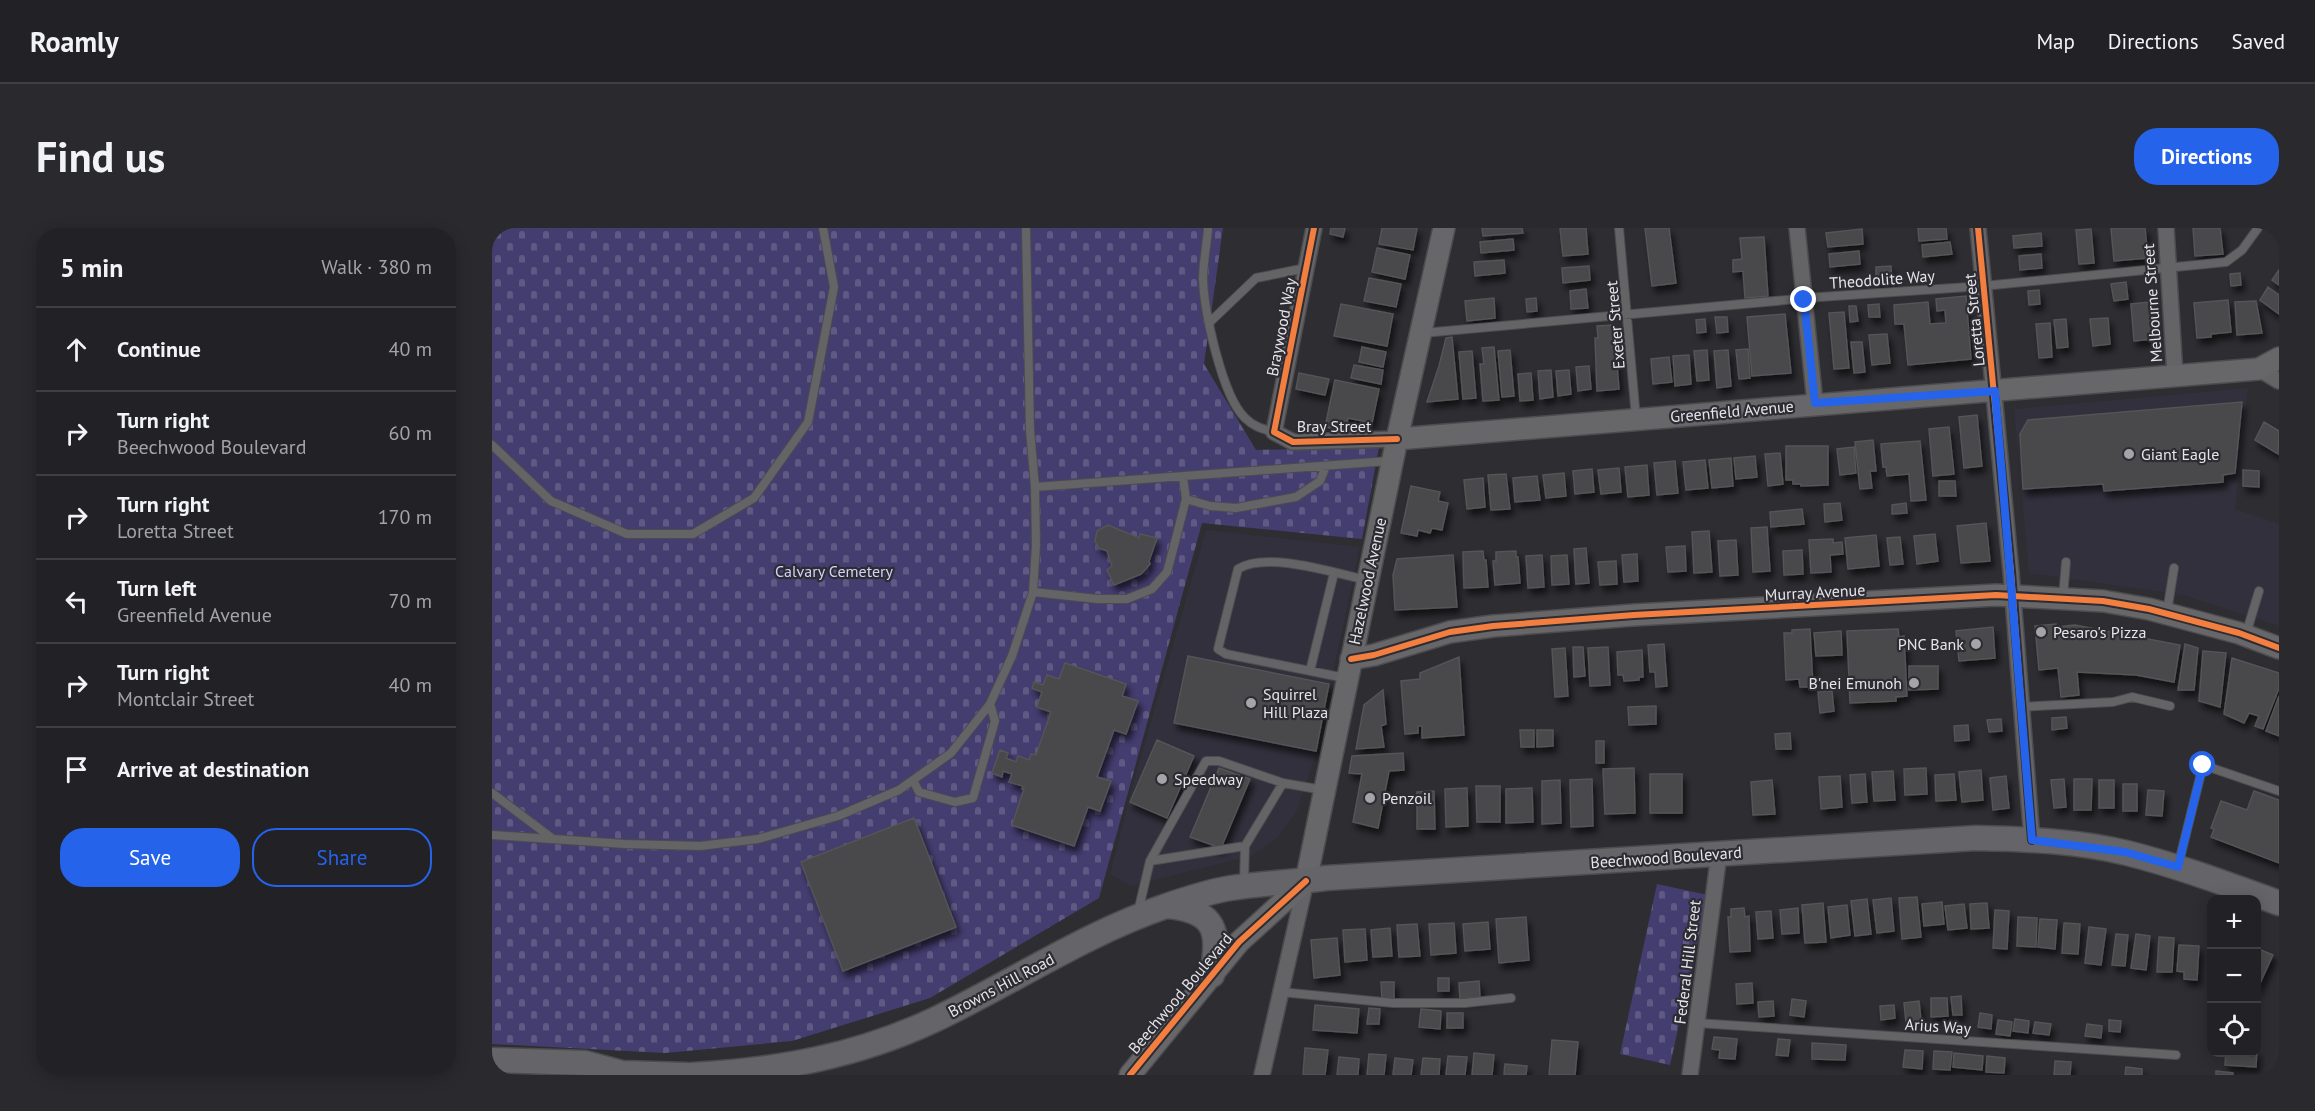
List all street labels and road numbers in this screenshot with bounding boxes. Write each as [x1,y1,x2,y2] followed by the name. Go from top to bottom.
[2138,243,2166,363] street label: Melbourne Street
[1829,265,1936,293] street label: Theodolite Way
[1959,272,1989,367] street label: Loretta Street
[1262,276,1300,378] street label: Braywood Way
[1601,279,1629,370] street label: Exeter Street
[1669,396,1795,426] street label: Greenfield Avenue
[1297,416,1372,436] street label: Bray Street
[1344,516,1390,646] street label: Hazelwood Avenue
[1764,579,1866,605] street label: Murray Avenue
[1590,842,1742,872] street label: Beechwood Boulevard
[1669,898,1705,1025] street label: Federal Hill Street
[1124,929,1236,1057] street label: Beechwood Boulevard
[945,949,1057,1021] street label: Browns Hill Road
[1904,1014,1972,1038] street label: Arius Way

